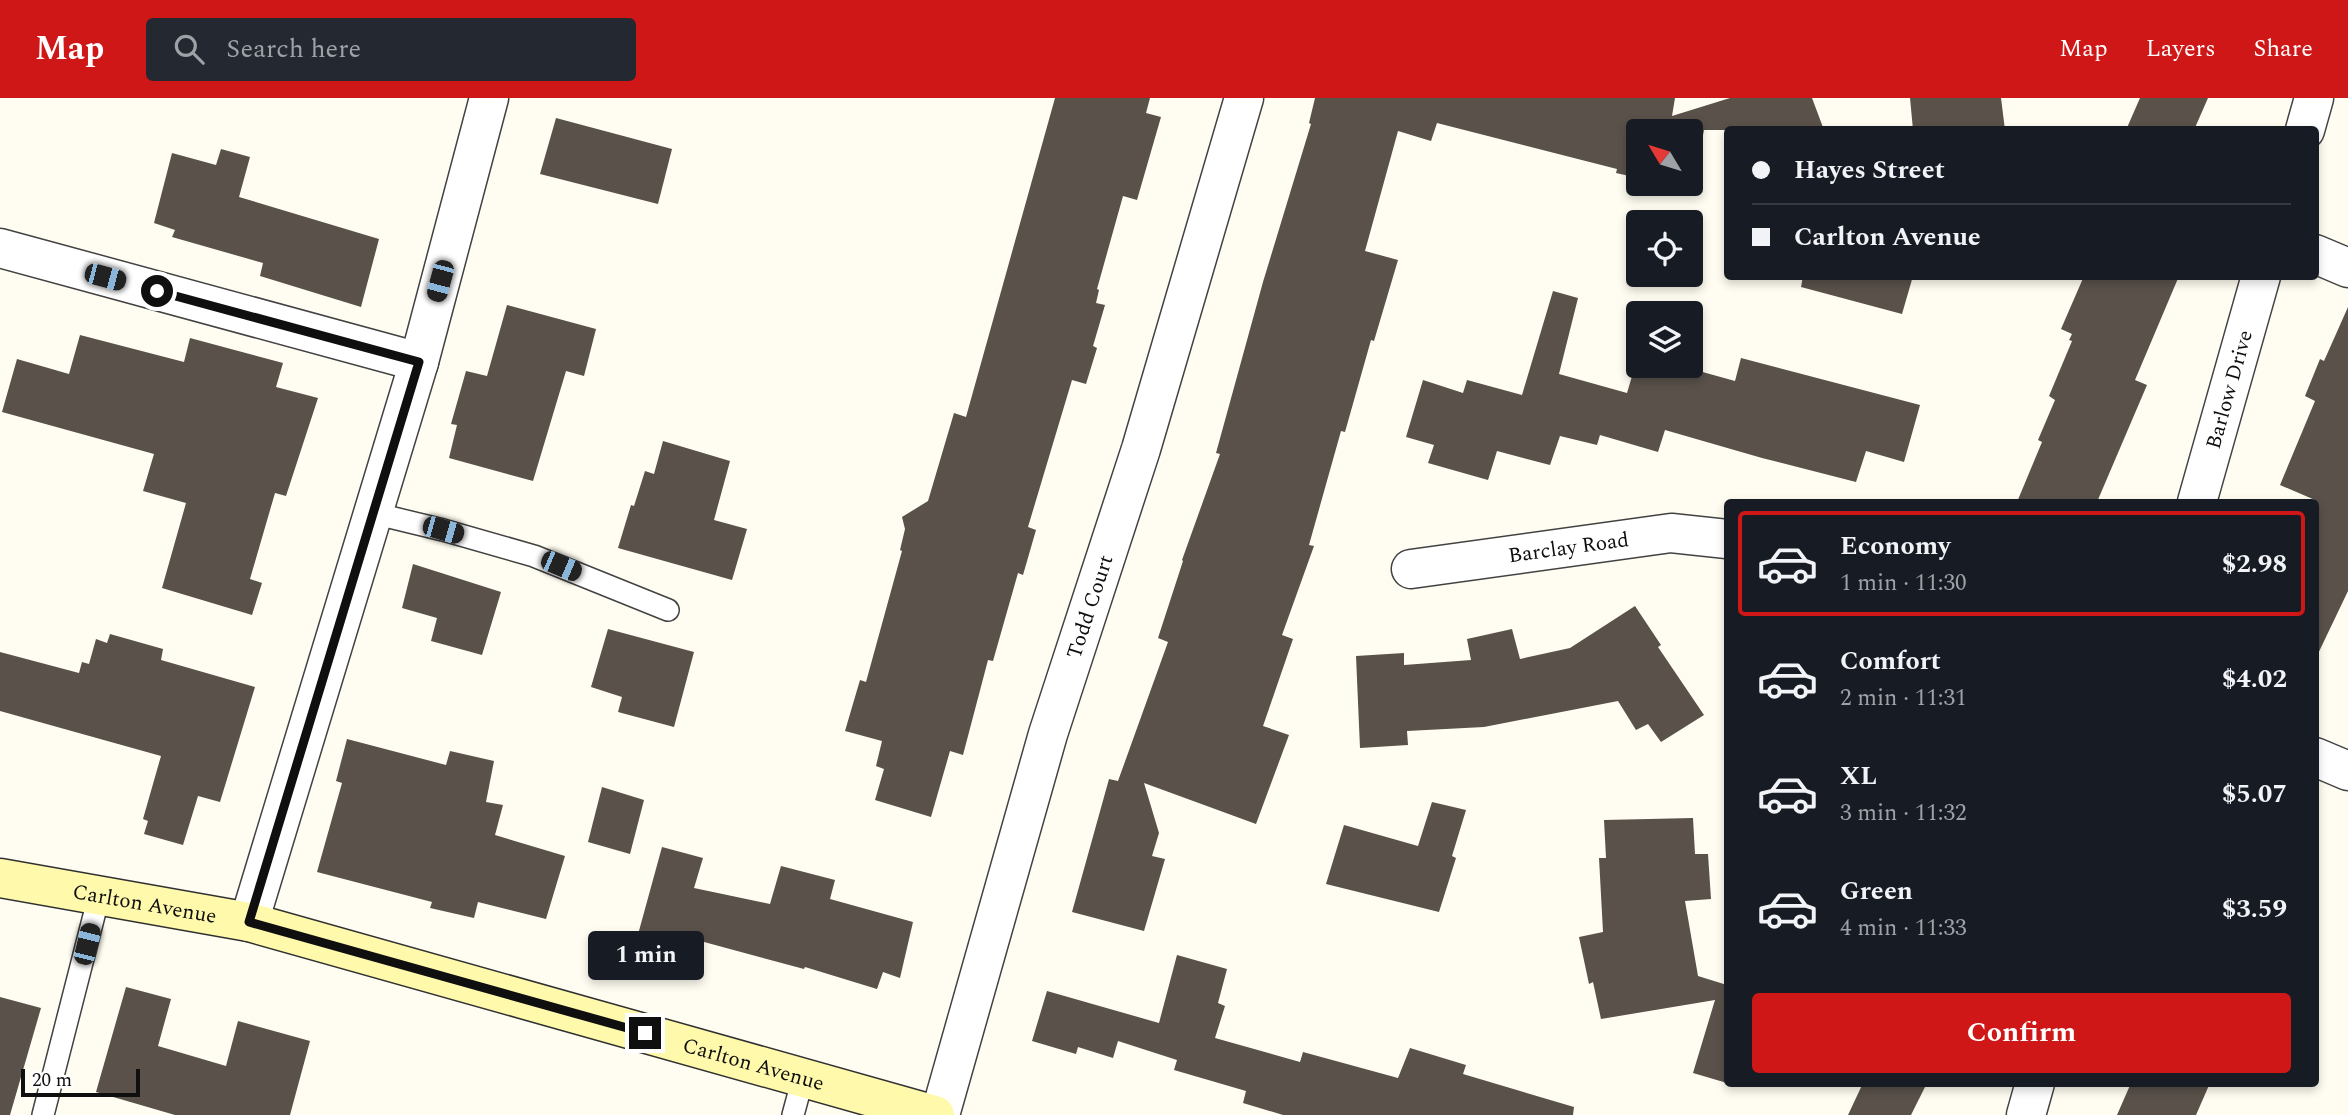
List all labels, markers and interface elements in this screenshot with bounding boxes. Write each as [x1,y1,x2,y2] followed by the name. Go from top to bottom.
[146,18,636,81] search box
[35,24,104,74] text: Map
[226,29,361,69] text: Search here
[170,30,208,68] icon: search
[2059,31,2108,67] text: Map
[2146,31,2216,67] text: Layers
[2254,31,2313,67] text: Share
[1626,119,1703,196] north arrow
[1626,119,1703,378] map controls
[1794,150,1945,190] text: Hayes Street
[1626,210,1703,287] button: locate
[1794,217,1981,257] text: Carlton Avenue
[425,258,456,304] car
[82,261,129,293] car
[141,275,173,307] route start
[1626,301,1703,378] button: layers
[2198,326,2262,453] street label: Barlow Drive
[420,514,467,546] car
[1506,524,1631,572] street label: Barclay Road
[1840,526,1950,566] text: Economy
[1756,532,1819,595] icon: car
[2222,544,2287,584] text: $2.98
[538,548,585,584] car
[1059,551,1122,663] street label: Todd Court
[1840,566,1967,601] text: 1 min · 11:30
[1840,641,1941,681] text: Comfort
[1756,647,1819,710] icon: car
[2222,659,2287,699] text: $4.02
[1840,681,1967,716] text: 2 min · 11:31
[1840,756,1877,796] text: XL
[1756,762,1819,825] icon: car
[2222,774,2287,814] text: $5.07
[1840,796,1967,831] text: 3 min · 11:32
[1840,871,1913,911] text: Green
[70,876,219,933] street label: Carlton Avenue
[1756,877,1819,940] icon: car
[2222,889,2287,929] text: $3.59
[1840,911,1967,946] text: 4 min · 11:33
[72,921,103,967] car
[587,932,703,981] callout: 1 min
[615,938,677,973] text: 1 min
[1752,993,2291,1073] button: Confirm
[629,1017,661,1049] route end
[679,1030,828,1100] street label: Carlton Avenue
[21,1066,140,1098] scale bar
[32,1066,72,1095] text: 20 m

